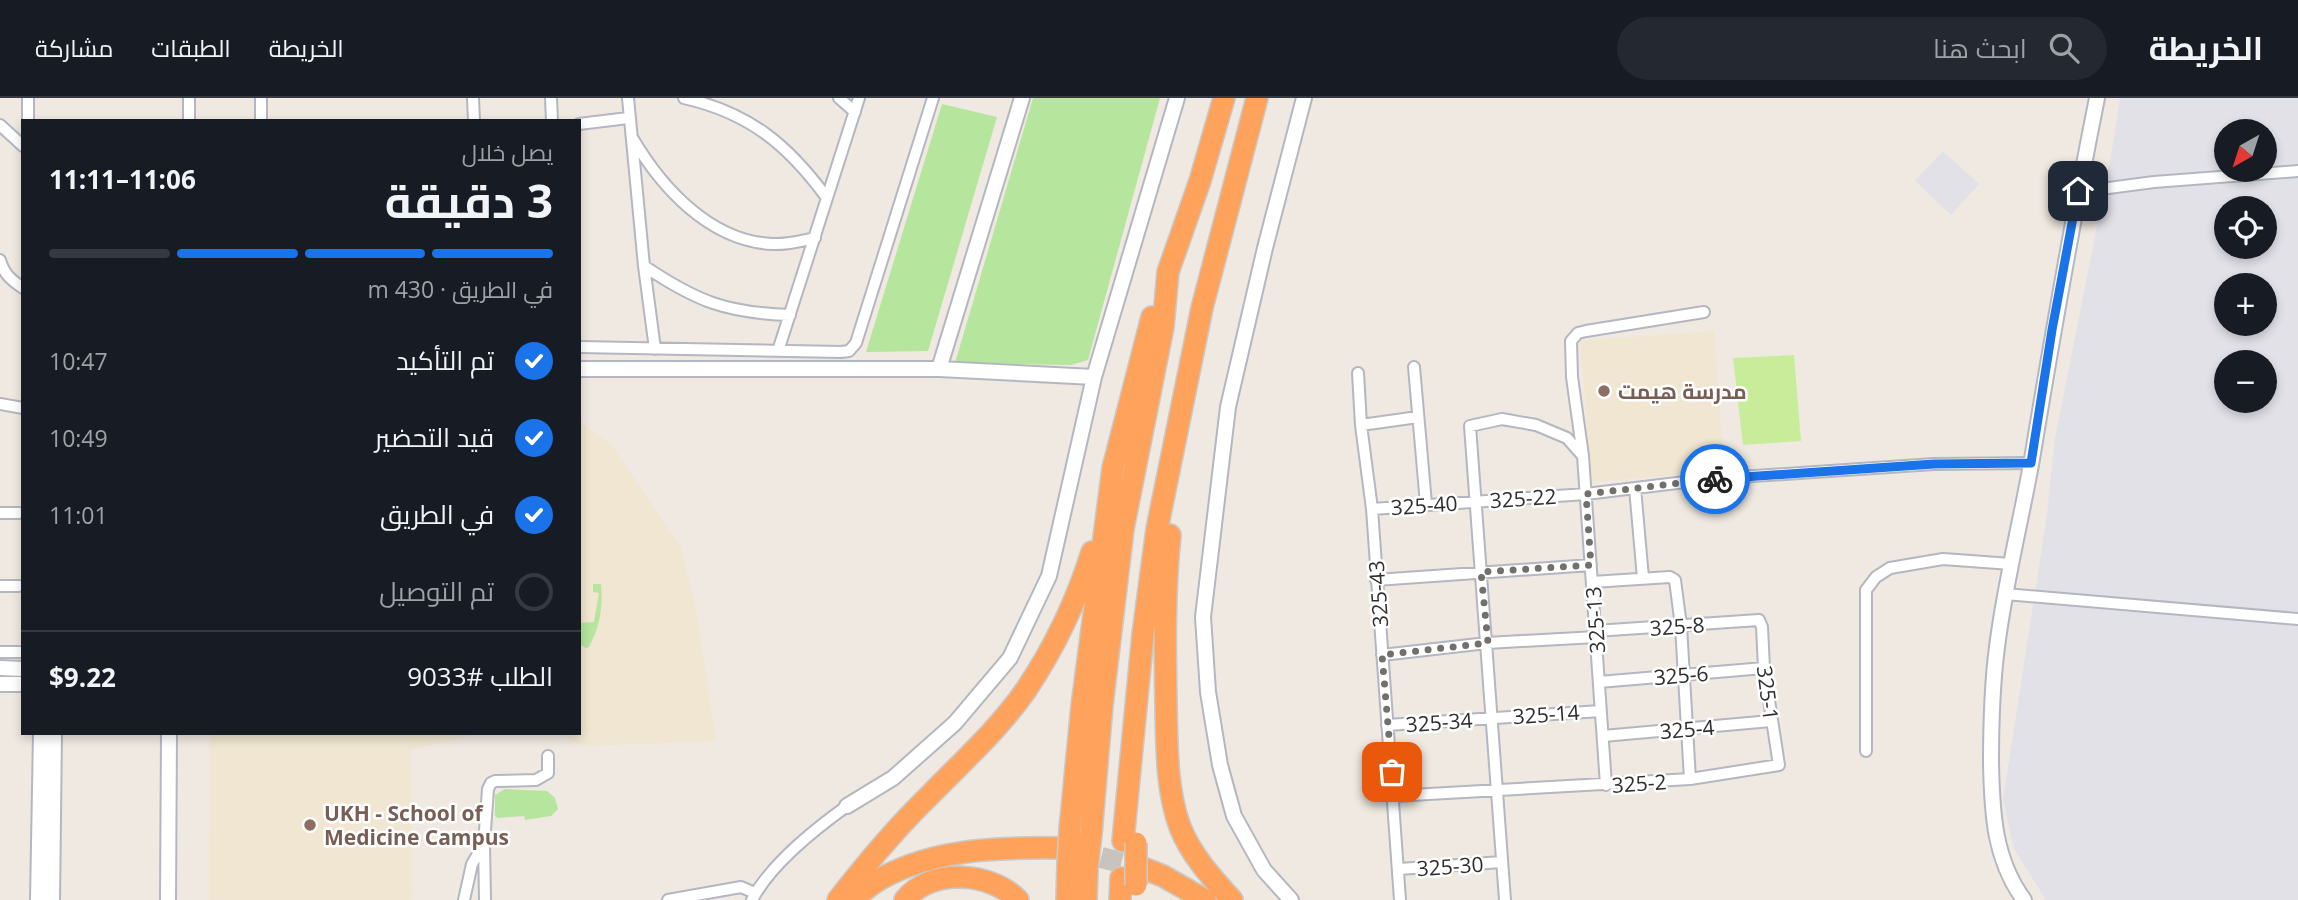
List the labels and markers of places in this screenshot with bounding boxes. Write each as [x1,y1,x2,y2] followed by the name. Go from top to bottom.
[2048,161,2108,221] pin
[1618,377,1747,405] place label: مدرسة هيمت
[1596,383,1612,399] marker: مدرسة هيمت
[1362,742,1422,802] pin
[324,799,509,851] place label: UKH - School of Medicine Campus
[302,817,318,833] marker: UKH - School of Medicine Campus

